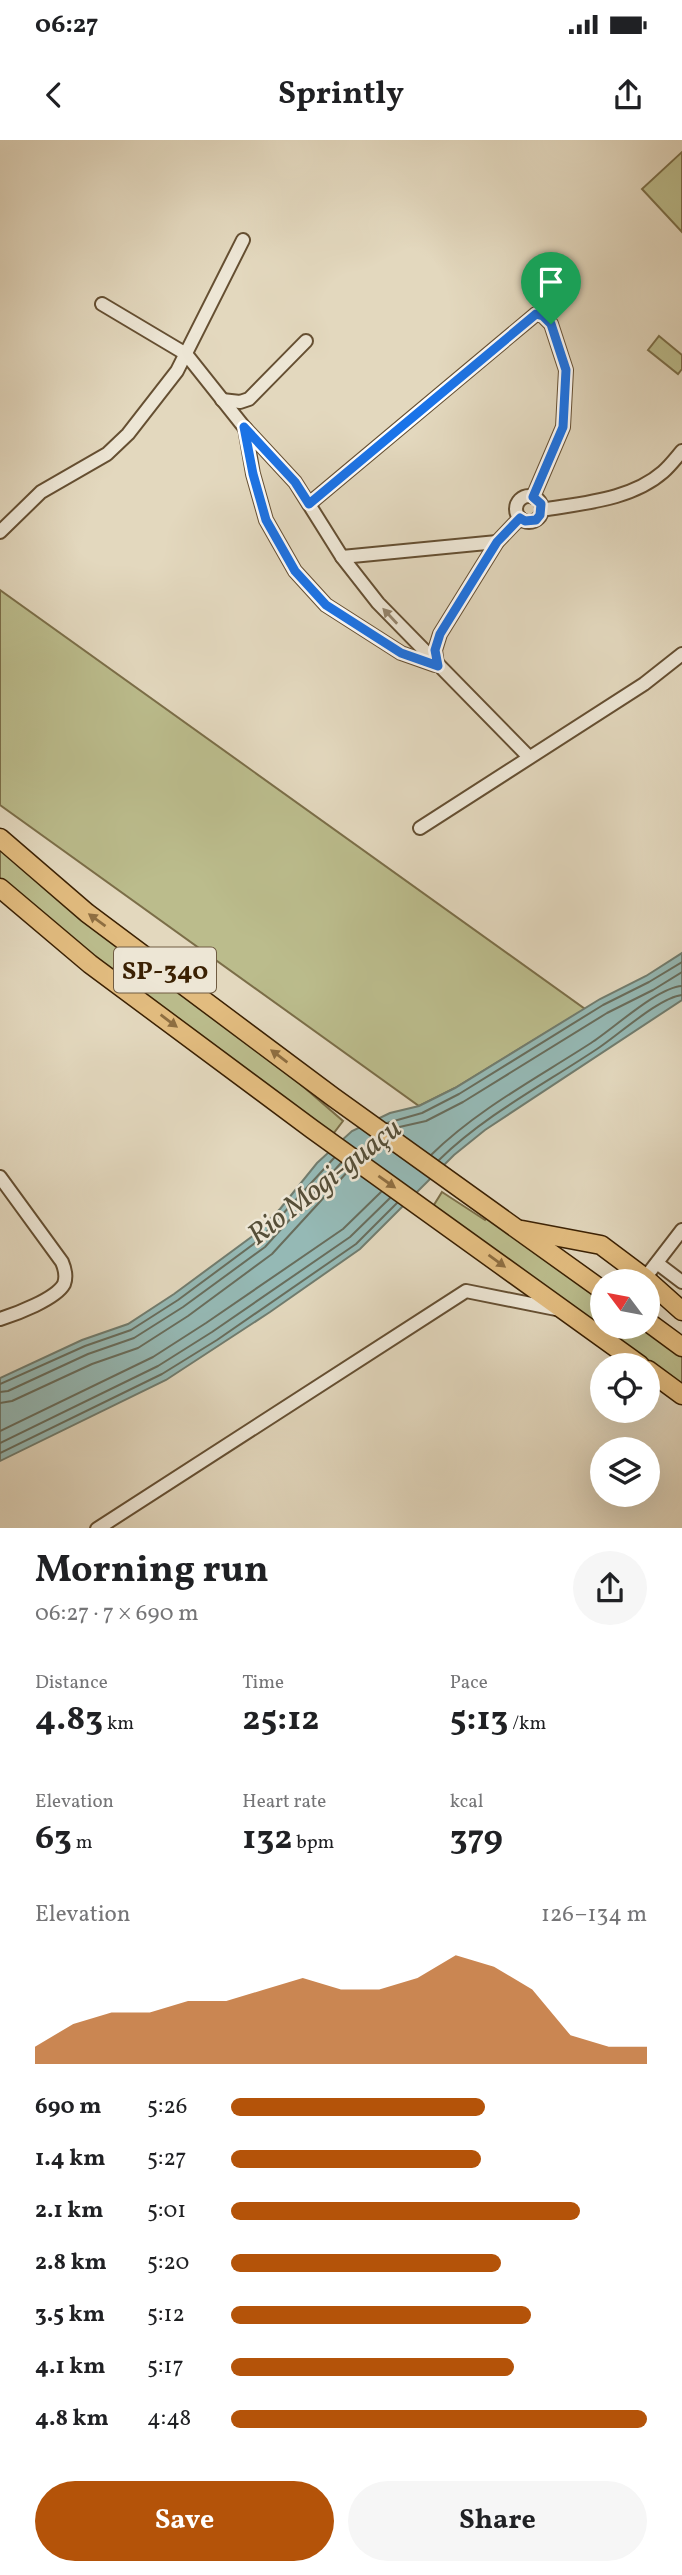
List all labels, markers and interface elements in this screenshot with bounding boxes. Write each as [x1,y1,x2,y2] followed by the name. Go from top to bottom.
[35,7,98,43] text: 06:27
[278,73,404,117] text: Sprintly
[35,76,73,114] icon: back
[609,76,647,114] icon: share
[521,252,581,324] pin
[532,263,570,301] icon: arrive
[383,608,399,625] one-way arrow
[88,913,106,927] one-way arrow
[114,948,216,992] road number: SP-340
[160,1014,178,1028] one-way arrow
[270,1049,288,1063] one-way arrow
[239,1109,411,1256] water label: Rio Mogi-guaçu
[378,1175,396,1189] one-way arrow
[488,1254,507,1268] one-way arrow
[590,1269,660,1339] north arrow
[590,1269,660,1507] map controls
[590,1353,660,1423] button: locate
[590,1437,660,1507] button: layers
[35,1545,269,1598] text: Morning run
[573,1551,647,1625] button: share
[35,1598,199,1630] text: 06:27 · 7 × 690 m
[35,1670,108,1696] text: Distance
[242,1670,284,1696] text: Time
[450,1670,488,1696] text: Pace
[35,1696,103,1744] text: 4.83
[242,1696,320,1744] text: 25:12
[450,1696,508,1744] text: 5:13
[103,1711,134,1737] text: km
[508,1711,546,1737] text: /km
[35,1789,114,1815] text: Elevation
[242,1789,326,1815] text: Heart rate
[450,1789,483,1815] text: kcal
[35,1815,72,1863] text: 63
[242,1815,292,1863] text: 132
[450,1815,503,1863] text: 379
[72,1830,92,1856] text: m
[292,1830,334,1856] text: bpm
[35,1899,131,1931] text: Elevation
[541,1899,647,1931] text: 126–134 m
[35,2091,102,2123] text: 690 m
[147,2091,187,2123] text: 5:26
[35,2143,106,2175] text: 1.4 km
[147,2143,186,2175] text: 5:27
[35,2195,104,2227] text: 2.1 km
[147,2195,186,2227] text: 5:01
[35,2247,107,2279] text: 2.8 km
[147,2247,189,2279] text: 5:20
[35,2299,105,2331] text: 3.5 km
[147,2299,185,2331] text: 5:12
[35,2351,106,2383] text: 4.1 km
[147,2351,184,2383] text: 5:17
[35,2403,109,2435] text: 4.8 km
[147,2403,191,2435] text: 4:48
[35,2481,334,2561] button: Save
[348,2481,647,2561] button: Share

